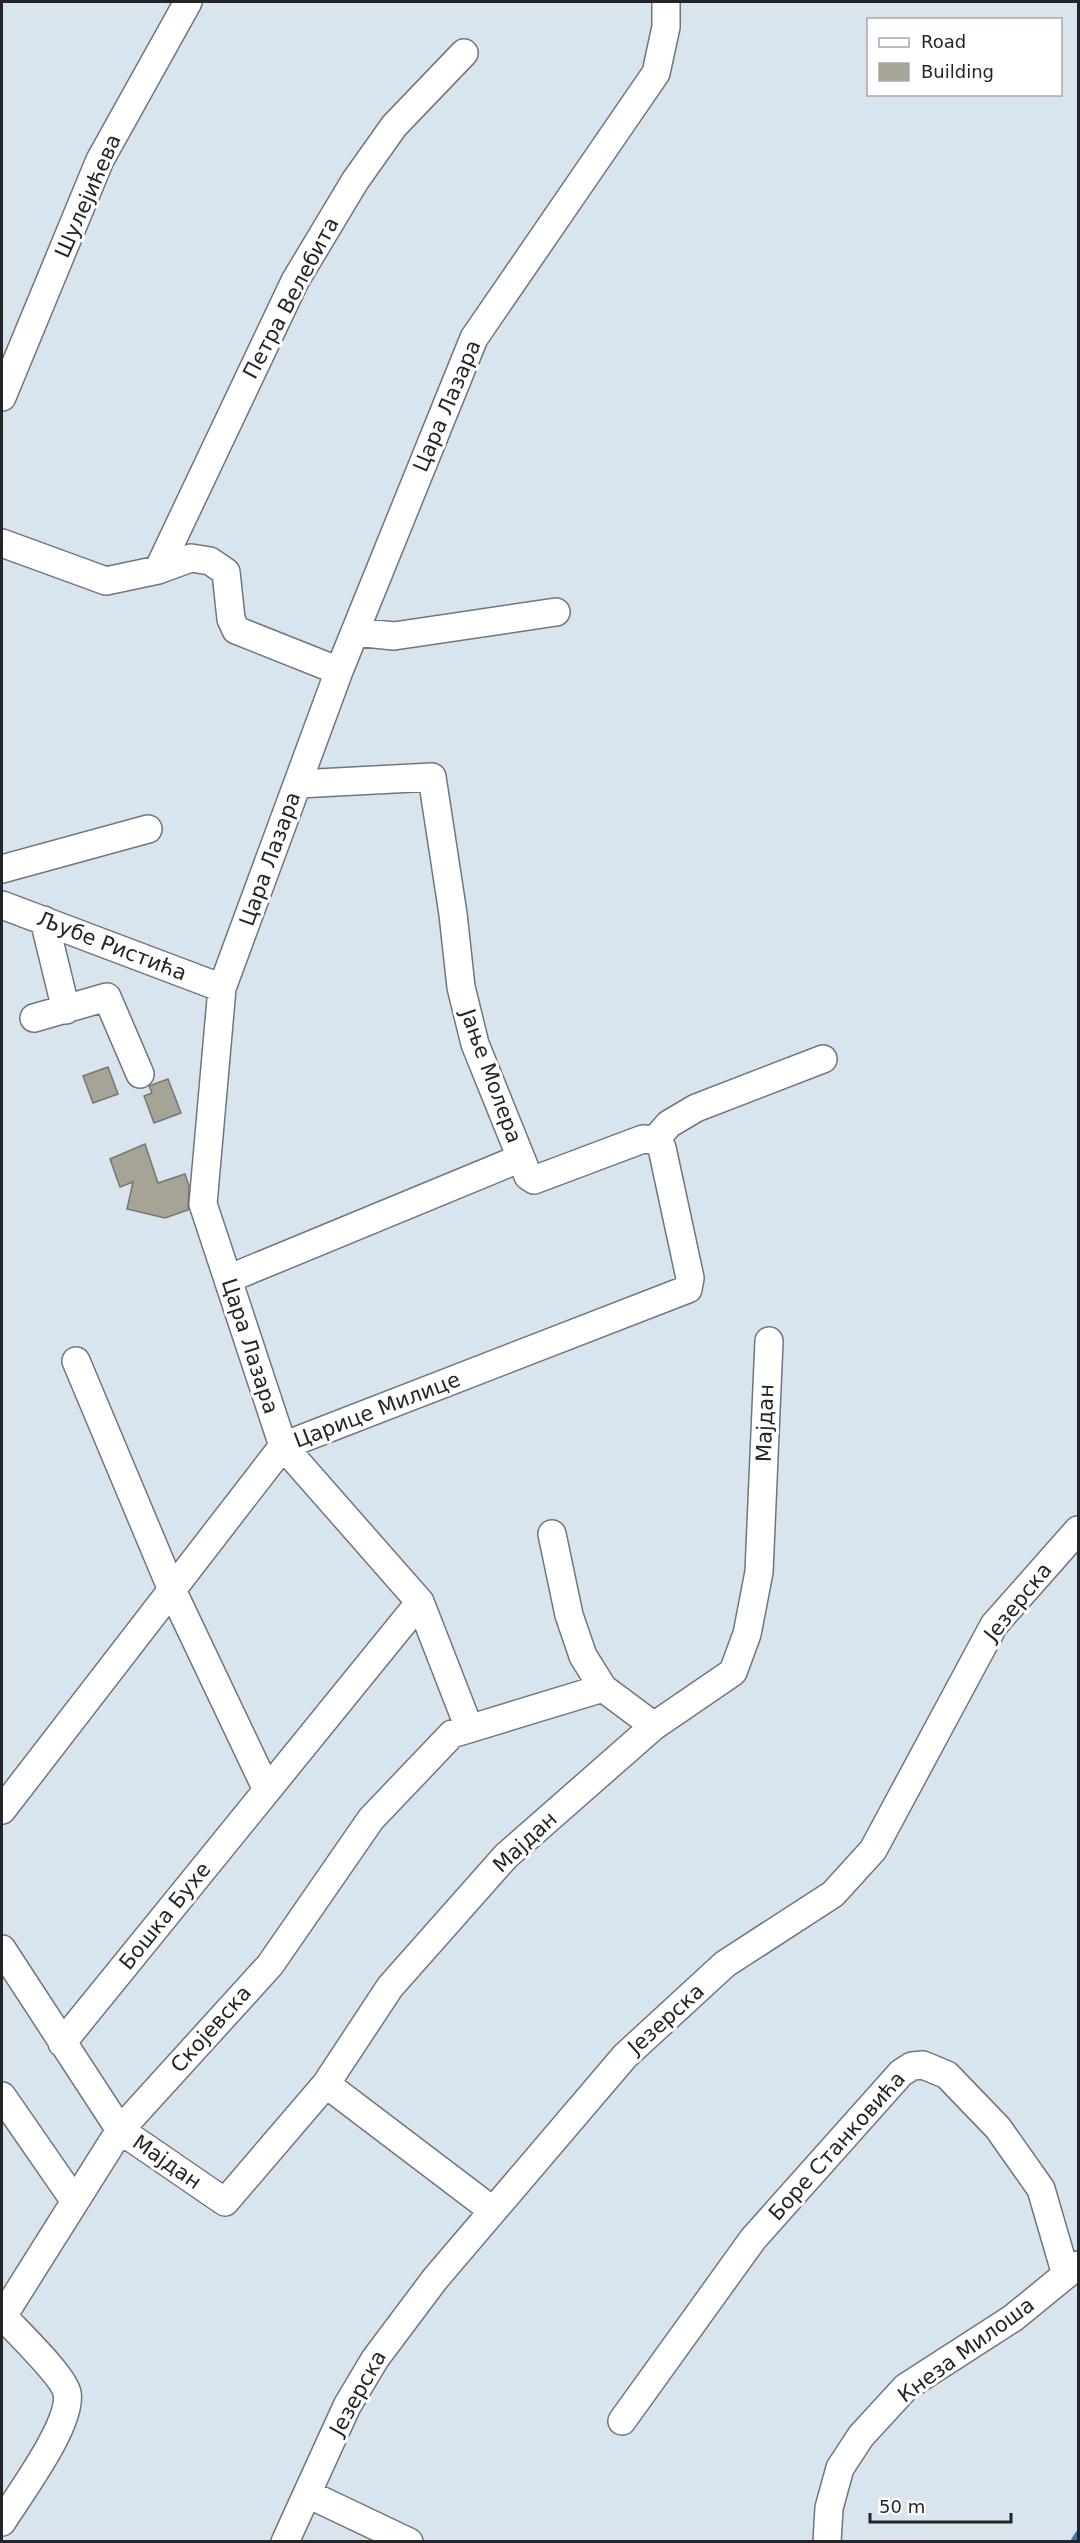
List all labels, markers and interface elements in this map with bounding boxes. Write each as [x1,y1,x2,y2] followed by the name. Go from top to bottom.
[867,18,1062,96] legend
[921,31,966,52] text: Road
[921,61,994,82] text: Building
[50,131,126,261] street label: Шулејићева
[238,213,344,383] street label: Петра Велебита
[408,336,486,476] street label: Цара Лазара
[235,789,305,929] street label: Цара Лазара
[34,906,190,986] street label: Љубе Ристића
[455,1004,526,1146] street label: Јање Молера
[217,1275,283,1417] street label: Цара Лазара
[291,1367,463,1453] street label: Царице Милице
[752,1384,778,1462] street label: Мајдан
[978,1558,1057,1647] street label: Језерска
[488,1807,562,1877] street label: Мајдан
[114,1858,216,1974] street label: Бошка Бухе
[622,1979,709,2061] street label: Језерска
[166,1981,256,2077] street label: Скојевска
[764,2067,910,2225] street label: Боре Станковића
[128,2130,206,2194] street label: Мајдан
[893,2293,1039,2407] street label: Кнеза Милоша
[324,2346,391,2442] street label: Језерска
[870,2486,1011,2524] scale bar
[879,2496,925,2517] text: 50 m

